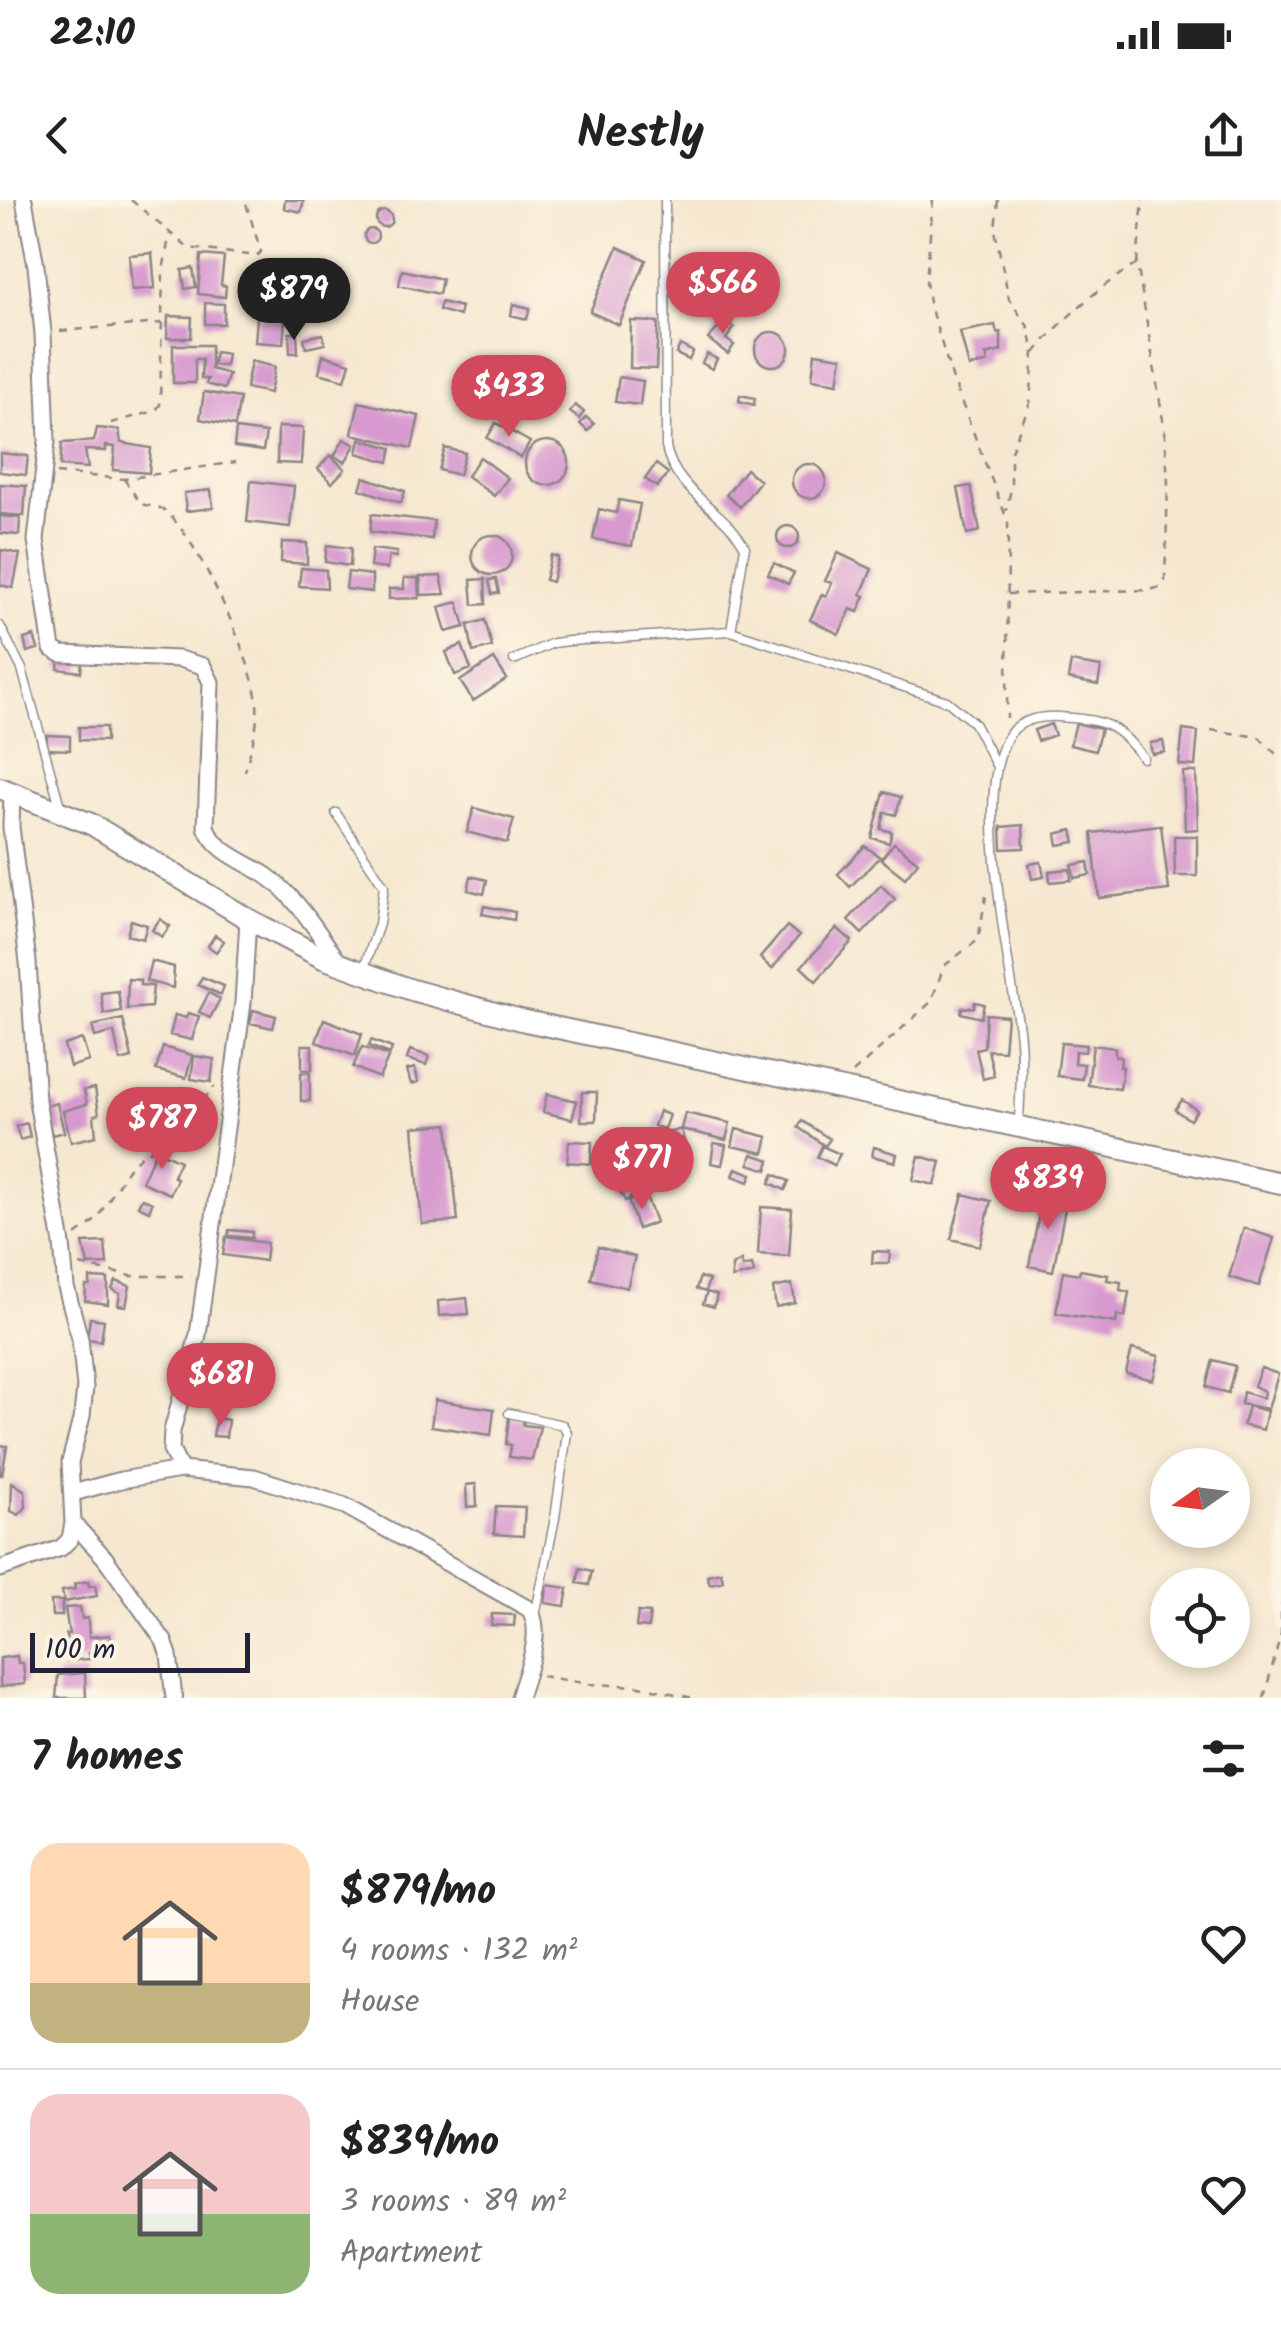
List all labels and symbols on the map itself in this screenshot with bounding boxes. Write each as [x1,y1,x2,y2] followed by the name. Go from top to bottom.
[664,252,782,337] pin: $566
[235,258,353,343] pin: $879
[450,355,568,440] pin: $433
[103,1087,221,1172] pin: $787
[583,1127,701,1212] pin: $771
[989,1147,1107,1232] pin: $839
[162,1343,280,1428] pin: $681
[1150,1448,1250,1548] north arrow
[30,1628,250,1672] scale bar

